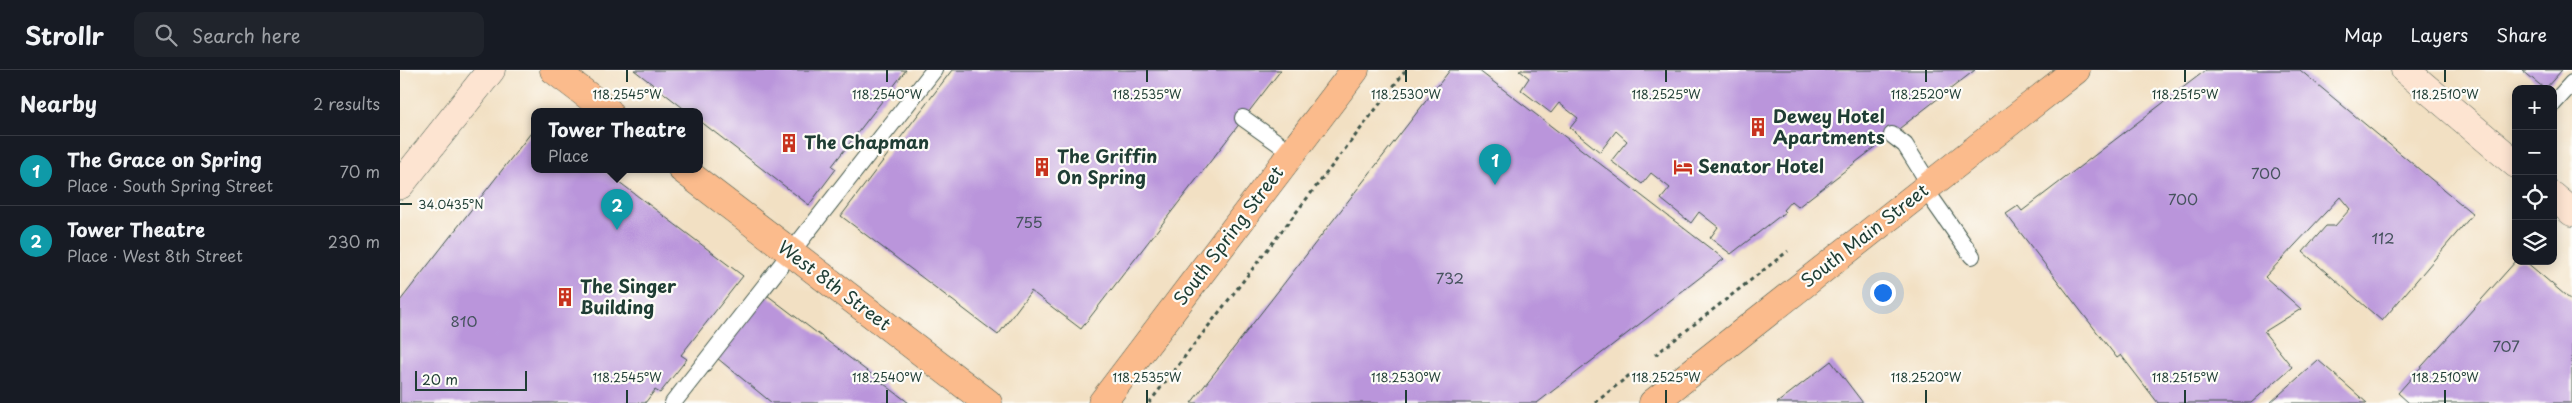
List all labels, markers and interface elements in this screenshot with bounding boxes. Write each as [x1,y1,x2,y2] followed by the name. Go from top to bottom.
[134,12,484,57] search box
[25,17,104,53] text: Strollr
[152,21,180,49] icon: search
[192,21,301,49] text: Search here
[2344,21,2383,48] text: Map
[2411,21,2468,48] text: Layers
[2496,21,2547,48] text: Share
[593,85,662,103] text: 118.2545°W
[852,85,923,103] text: 118.2540°W
[1113,85,1182,103] text: 118.2535°W
[1371,85,1442,103] text: 118.2530°W
[1631,85,1701,103] text: 118.2525°W
[1891,85,1962,103] text: 118.2520°W
[2152,85,2219,103] text: 118.2515°W
[2411,85,2479,103] text: 118.2510°W
[2512,85,2557,265] map controls
[2512,85,2557,130] button: +
[20,87,97,119] text: Nearby
[313,91,380,115] text: 2 results
[1773,102,1885,150] place label: Dewey Hotel Apartments
[531,108,703,173] popup
[548,115,686,143] text: Tower Theatre
[1747,116,1769,138] building icon: Dewey Hotel Apartments
[804,128,929,155] place label: The Chapman
[2512,130,2557,175] button: −
[778,132,800,154] building icon: The Chapman
[1057,142,1157,190] place label: The Griffin On Spring
[548,143,589,167] text: Place
[1479,144,1511,185] pin: 1
[67,145,262,173] text: The Grace on Spring
[1698,152,1824,179] place label: Senator Hotel
[1031,156,1053,178] building icon: The Griffin On Spring
[1672,156,1694,178] hotel icon: Senator Hotel
[32,159,40,183] text: 1
[340,159,380,183] text: 70 m
[1166,160,1289,310] street label: South Spring Street
[2251,161,2281,184] house number: 700
[67,173,273,197] text: Place · South Spring Street
[2512,175,2557,220] button: locate
[1795,176,1934,293] street label: South Main Street
[2168,187,2198,210] house number: 700
[601,189,633,230] pin: 2
[418,195,484,213] text: 34.0435°N
[1015,210,1043,233] house number: 755
[67,215,205,243] text: Tower Theatre
[2512,220,2557,265] button: layers
[2371,226,2395,249] house number: 112
[30,229,42,253] text: 2
[328,229,380,253] text: 230 m
[773,233,897,336] street label: West 8th Street
[67,243,243,267] text: Place · West 8th Street
[1436,266,1464,289] house number: 732
[580,272,677,320] place label: The Singer Building
[1870,280,1896,306] your location
[554,286,576,308] building icon: The Singer Building
[451,309,477,332] house number: 810
[2492,334,2520,357] house number: 707
[415,368,528,391] scale bar
[593,368,662,386] text: 118.2545°W
[852,368,923,386] text: 118.2540°W
[1113,368,1182,386] text: 118.2535°W
[1371,368,1442,386] text: 118.2530°W
[1631,368,1701,386] text: 118.2525°W
[1891,368,1962,386] text: 118.2520°W
[2152,368,2219,386] text: 118.2515°W
[2411,368,2479,386] text: 118.2510°W
[422,369,458,390] text: 20 m

